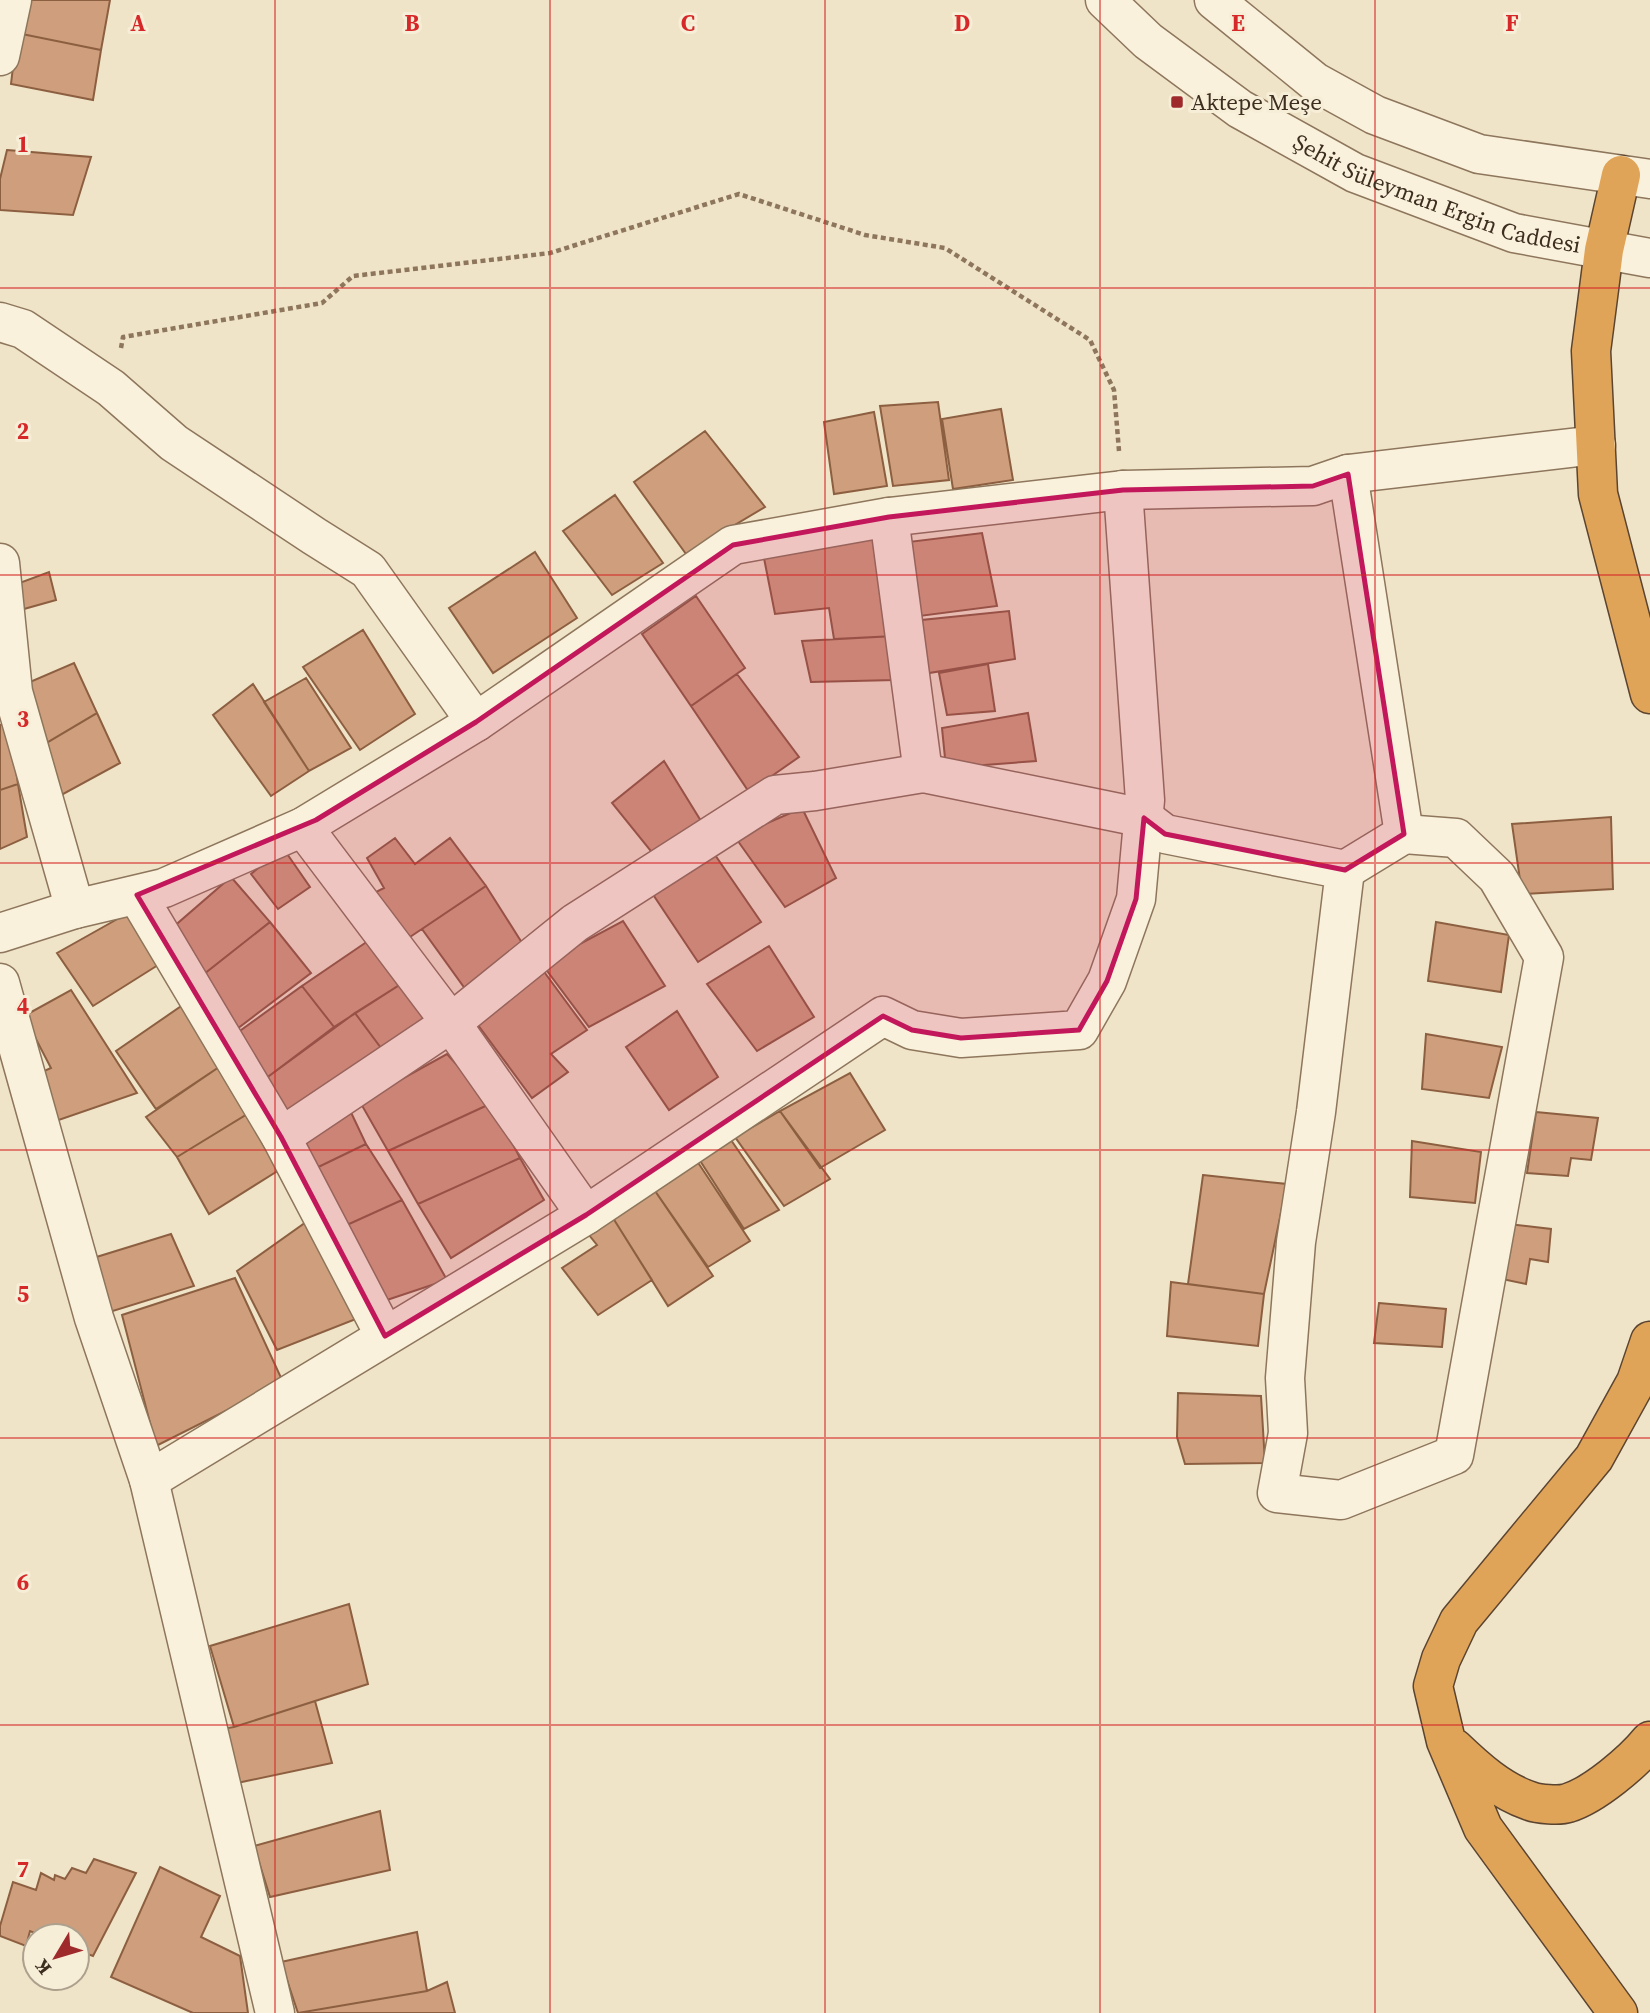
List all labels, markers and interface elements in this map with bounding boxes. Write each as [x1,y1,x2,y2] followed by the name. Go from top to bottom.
[130,7,146,39] text: A
[405,7,420,39] text: B
[681,7,695,39] text: C
[954,7,970,39] text: D
[1231,7,1245,39] text: E
[1505,7,1519,39] text: F
[1191,86,1322,118] place label: Aktepe Meşe
[1169,94,1185,110] marker: Aktepe Meşe
[1287,126,1584,261] street label: Şehit Süleyman Ergin Caddesi
[17,128,29,160] text: 1
[17,415,29,447] text: 2
[17,703,29,735] text: 3
[17,990,29,1022] text: 4
[17,1278,29,1310] text: 5
[17,1566,29,1598] text: 6
[17,1853,29,1885] text: 7
[21,1922,91,1992] north arrow
[28,1954,57,1981] text: K

